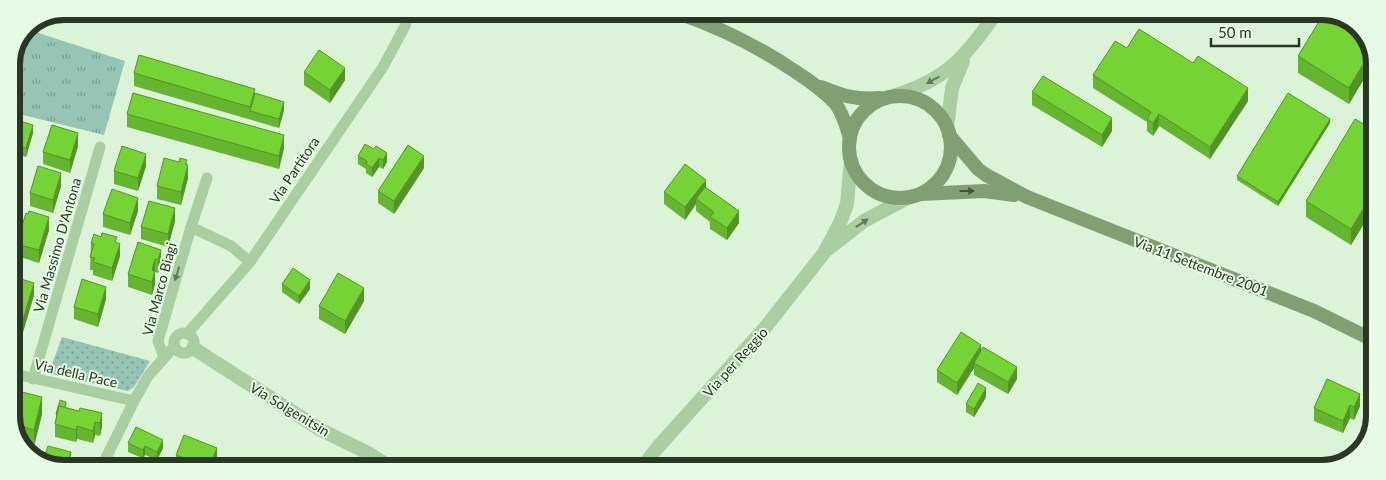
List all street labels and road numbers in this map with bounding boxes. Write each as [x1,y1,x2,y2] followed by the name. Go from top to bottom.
[265,133,323,207] street label: Via Partitora
[30,176,84,314] street label: Via Massimo D'Antona
[1131,233,1271,299] street label: Via 11 Settembre 2001
[138,240,180,338] street label: Via Marco Biagi
[699,323,771,401] street label: Via per Reggio
[33,355,119,391] street label: Via della Pace
[247,378,333,440] street label: Via Solgenitsin

